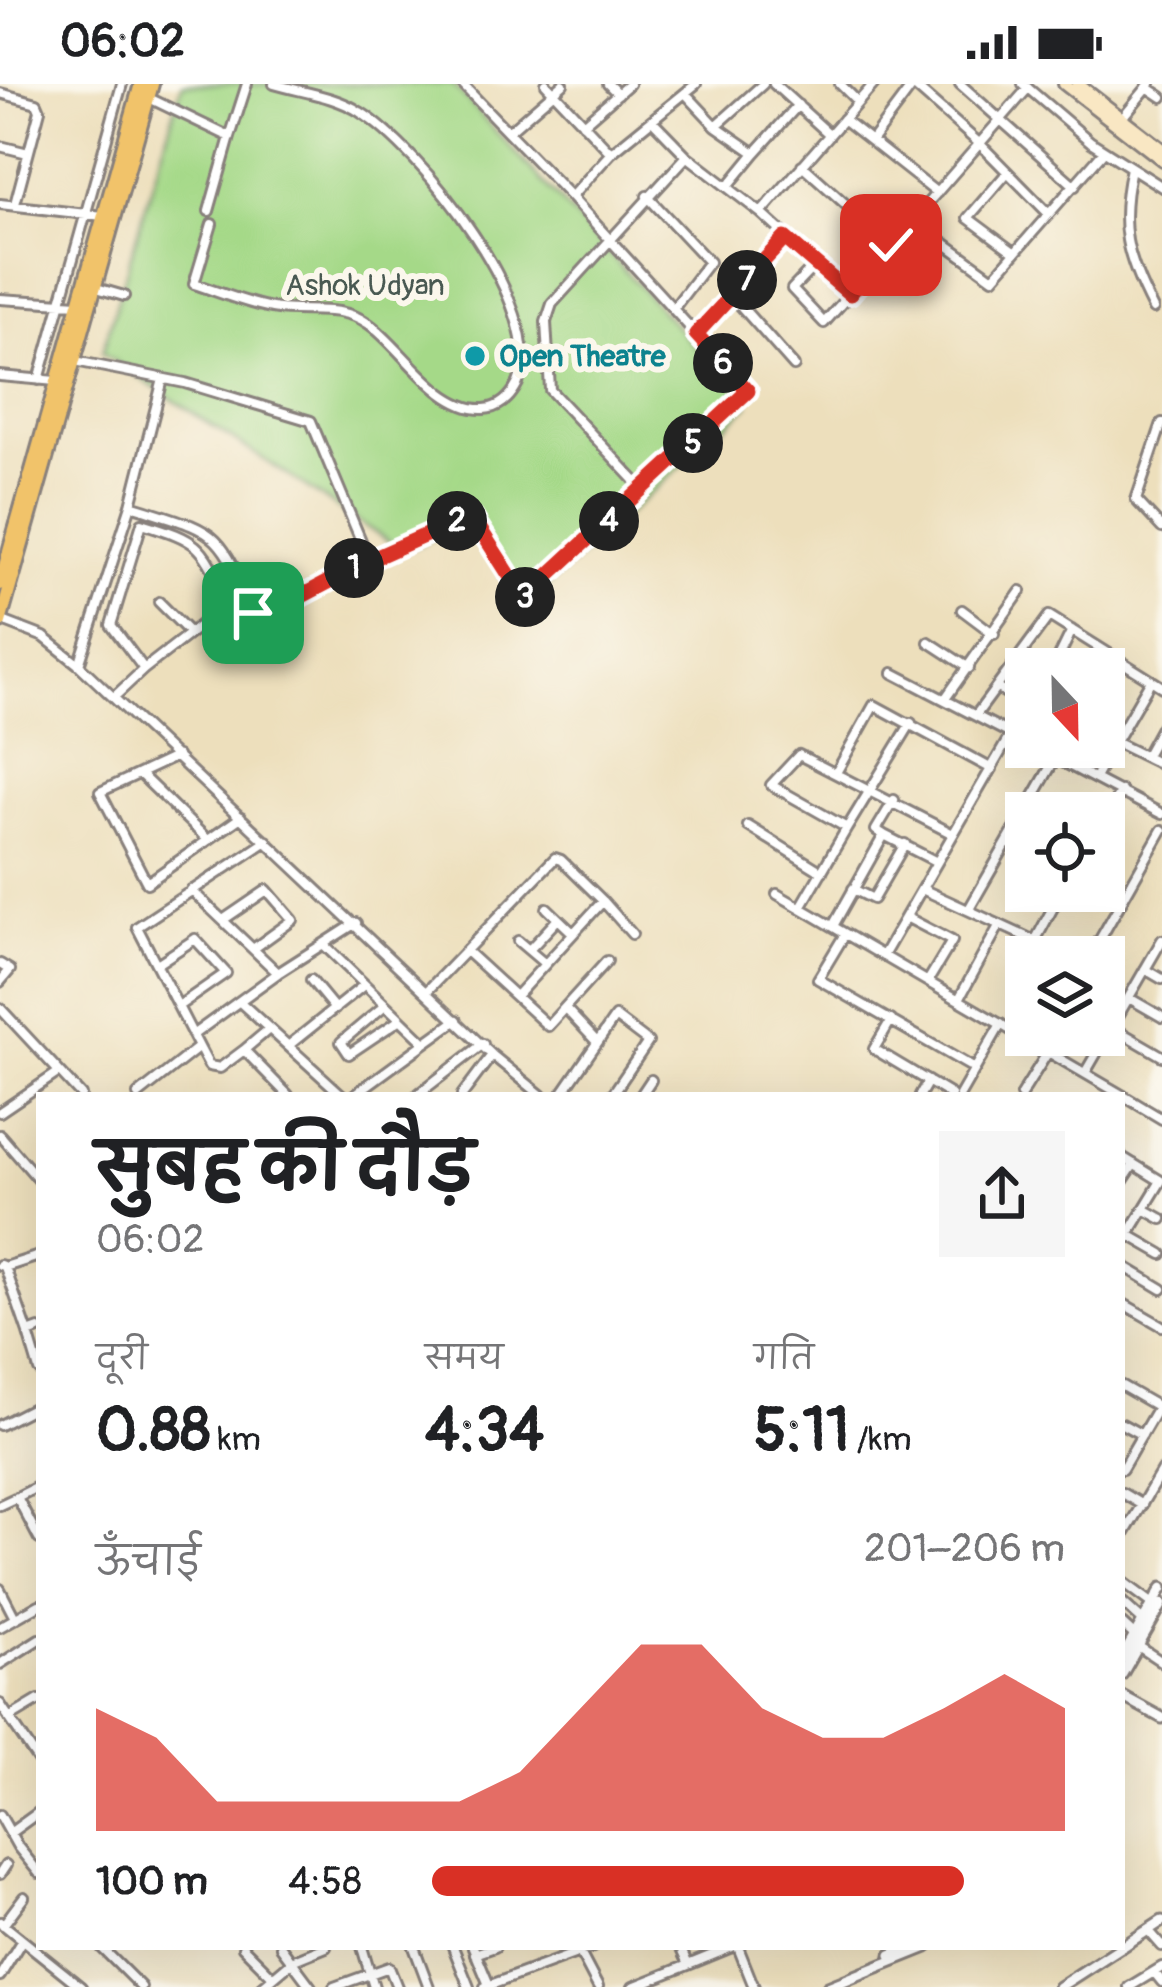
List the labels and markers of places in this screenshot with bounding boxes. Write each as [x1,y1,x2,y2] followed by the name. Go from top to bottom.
[840,194,942,296] pin
[717,250,777,310] pin: 7
[693,333,753,393] pin: 6
[499,338,667,375] place label: Open Theatre
[462,343,488,369] marker: Open Theatre
[663,413,723,473] pin: 5
[427,491,487,551] pin: 2
[579,491,639,551] pin: 4
[324,538,384,598] pin: 1
[202,562,304,664] pin
[495,567,555,627] pin: 3

